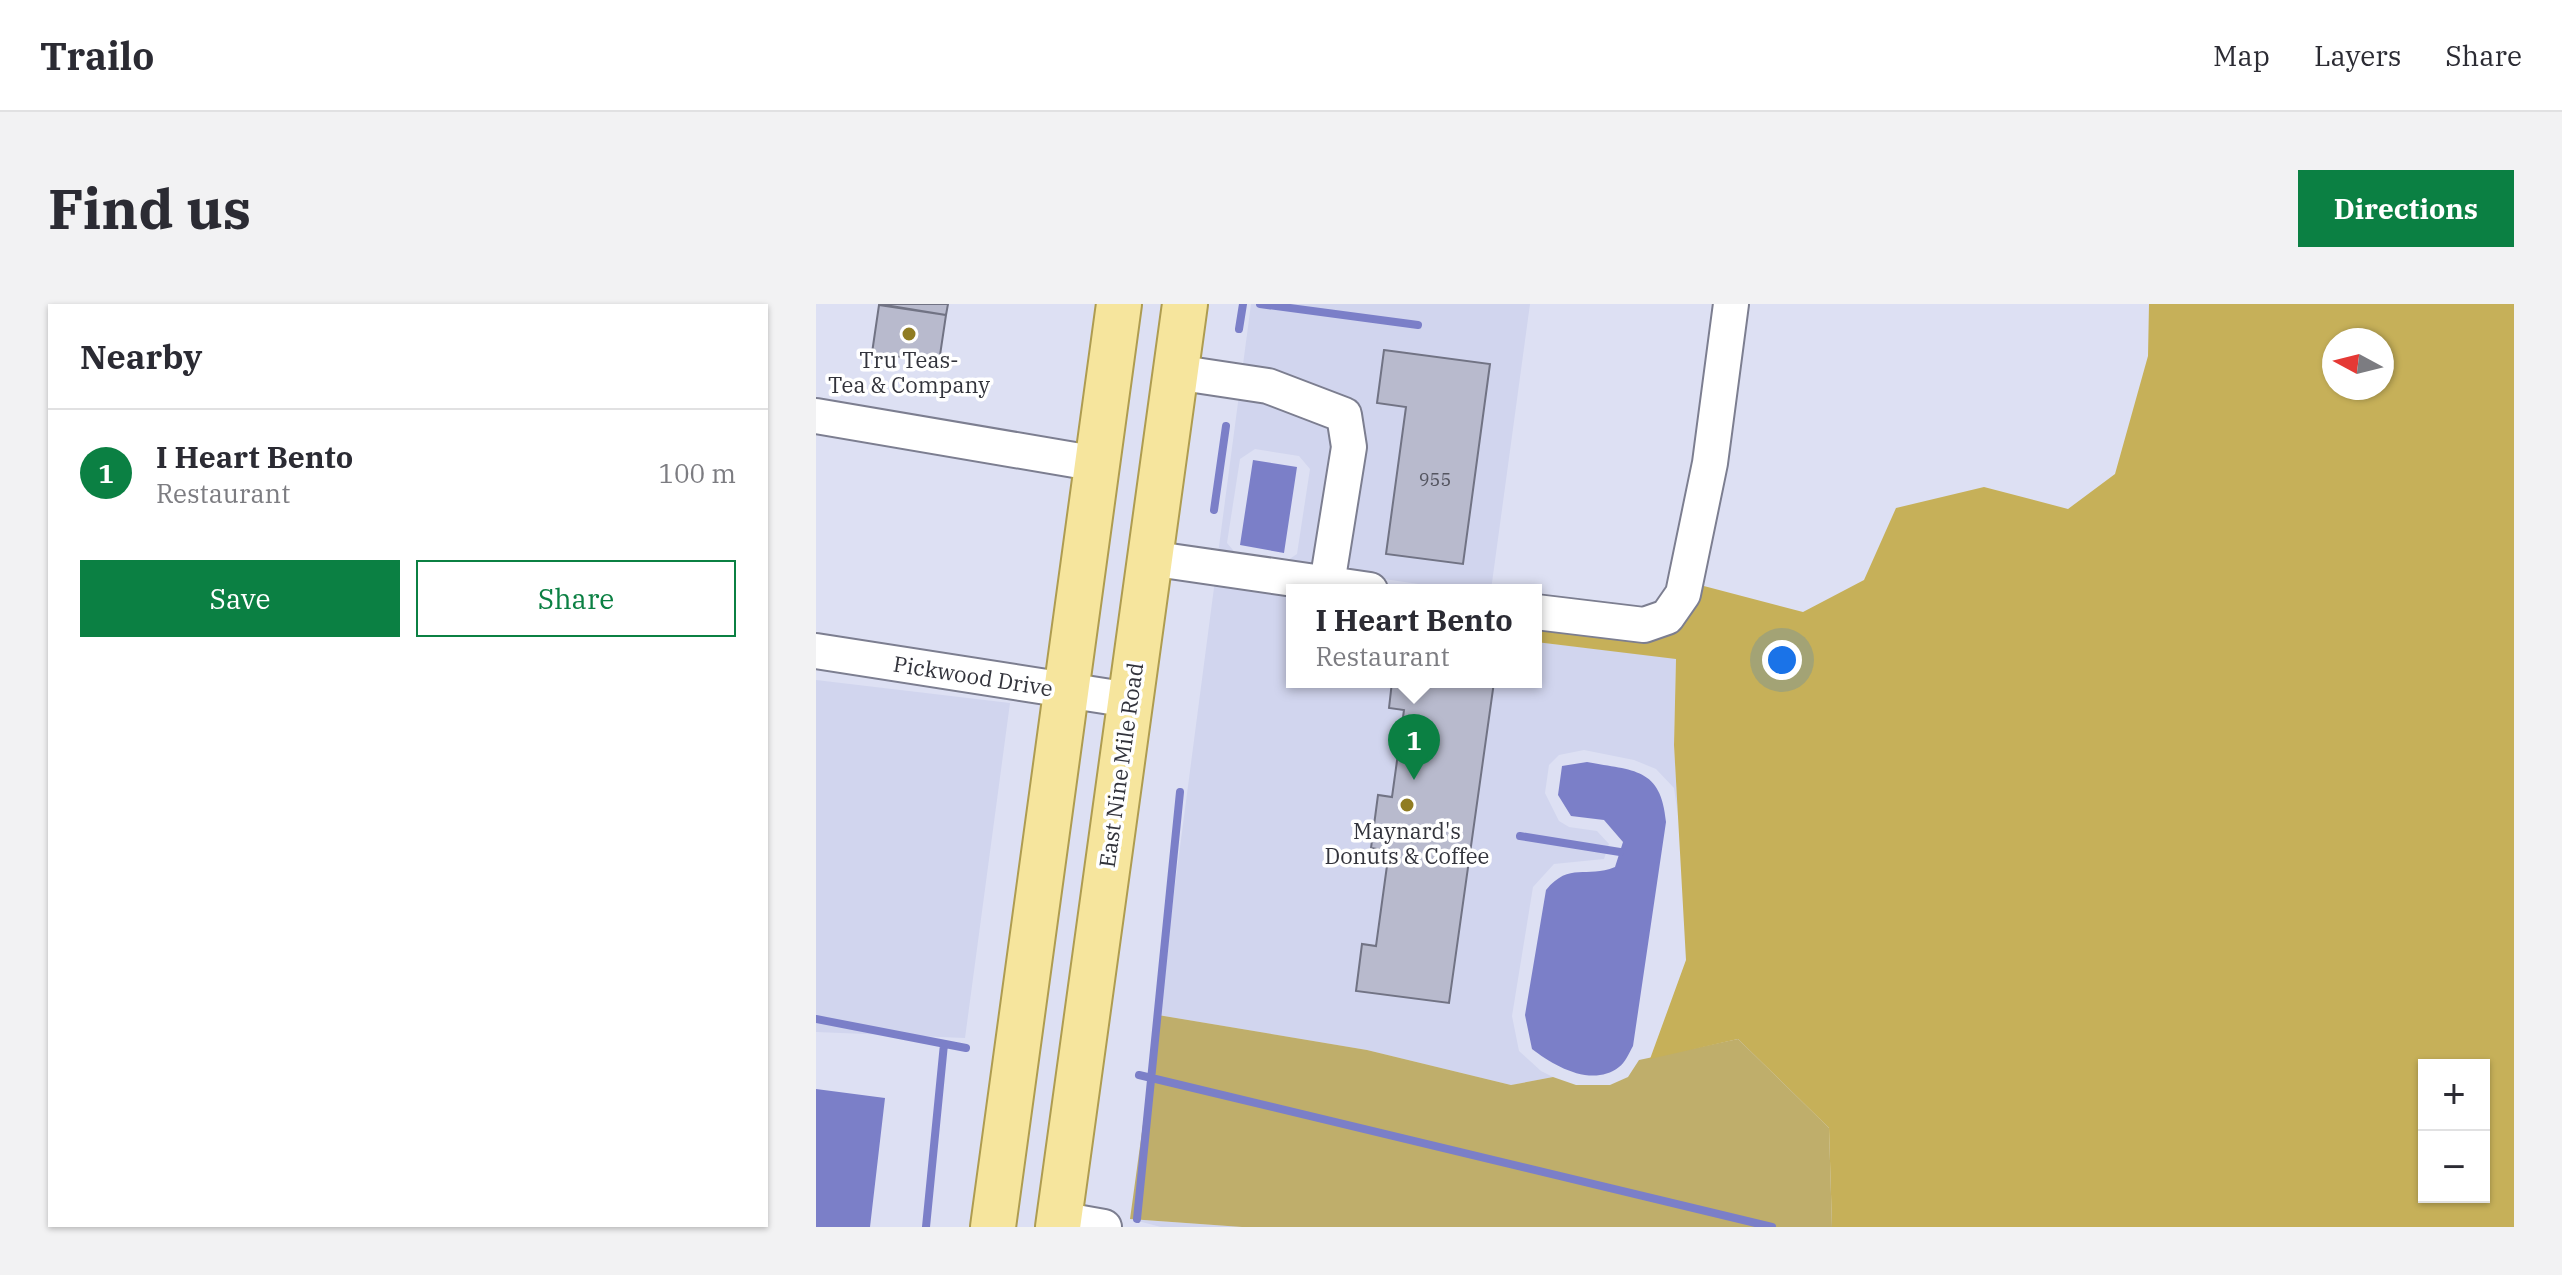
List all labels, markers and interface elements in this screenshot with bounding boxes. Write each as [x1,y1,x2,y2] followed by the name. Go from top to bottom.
[40,31,154,80] text: Trailo
[2213,37,2270,74] text: Map
[2314,37,2401,74] text: Layers
[2445,37,2522,74] text: Share
[2298,170,2514,247] button: Directions
[48,172,251,244] text: Find us
[900,325,918,343] marker: Tru Teas- Tea & Company
[2322,328,2394,400] north arrow
[80,334,202,378] text: Nearby
[828,345,990,399] place label: Tru Teas- Tea & Company
[156,437,353,476] text: I Heart Bento
[98,456,114,490] text: 1
[658,456,736,490] text: 100 m
[1419,468,1451,491] house number: 955
[156,476,290,510] text: Restaurant
[80,560,400,637] button: Save
[416,560,736,637] button: Share
[1286,584,1542,688] popup
[1315,600,1513,639] text: I Heart Bento
[1315,639,1450,673] text: Restaurant
[1762,640,1802,680] your location
[891,649,1055,702] street label: Pickwood Drive
[1092,661,1149,869] street label: East Nine Mile Road
[1388,714,1440,780] pin: 1
[1398,796,1416,814] marker: Maynard's Donuts & Coffee
[1325,816,1489,870] place label: Maynard's Donuts & Coffee
[2418,1059,2490,1203] map controls
[2418,1059,2490,1131] button: +
[2418,1131,2490,1203] button: −

